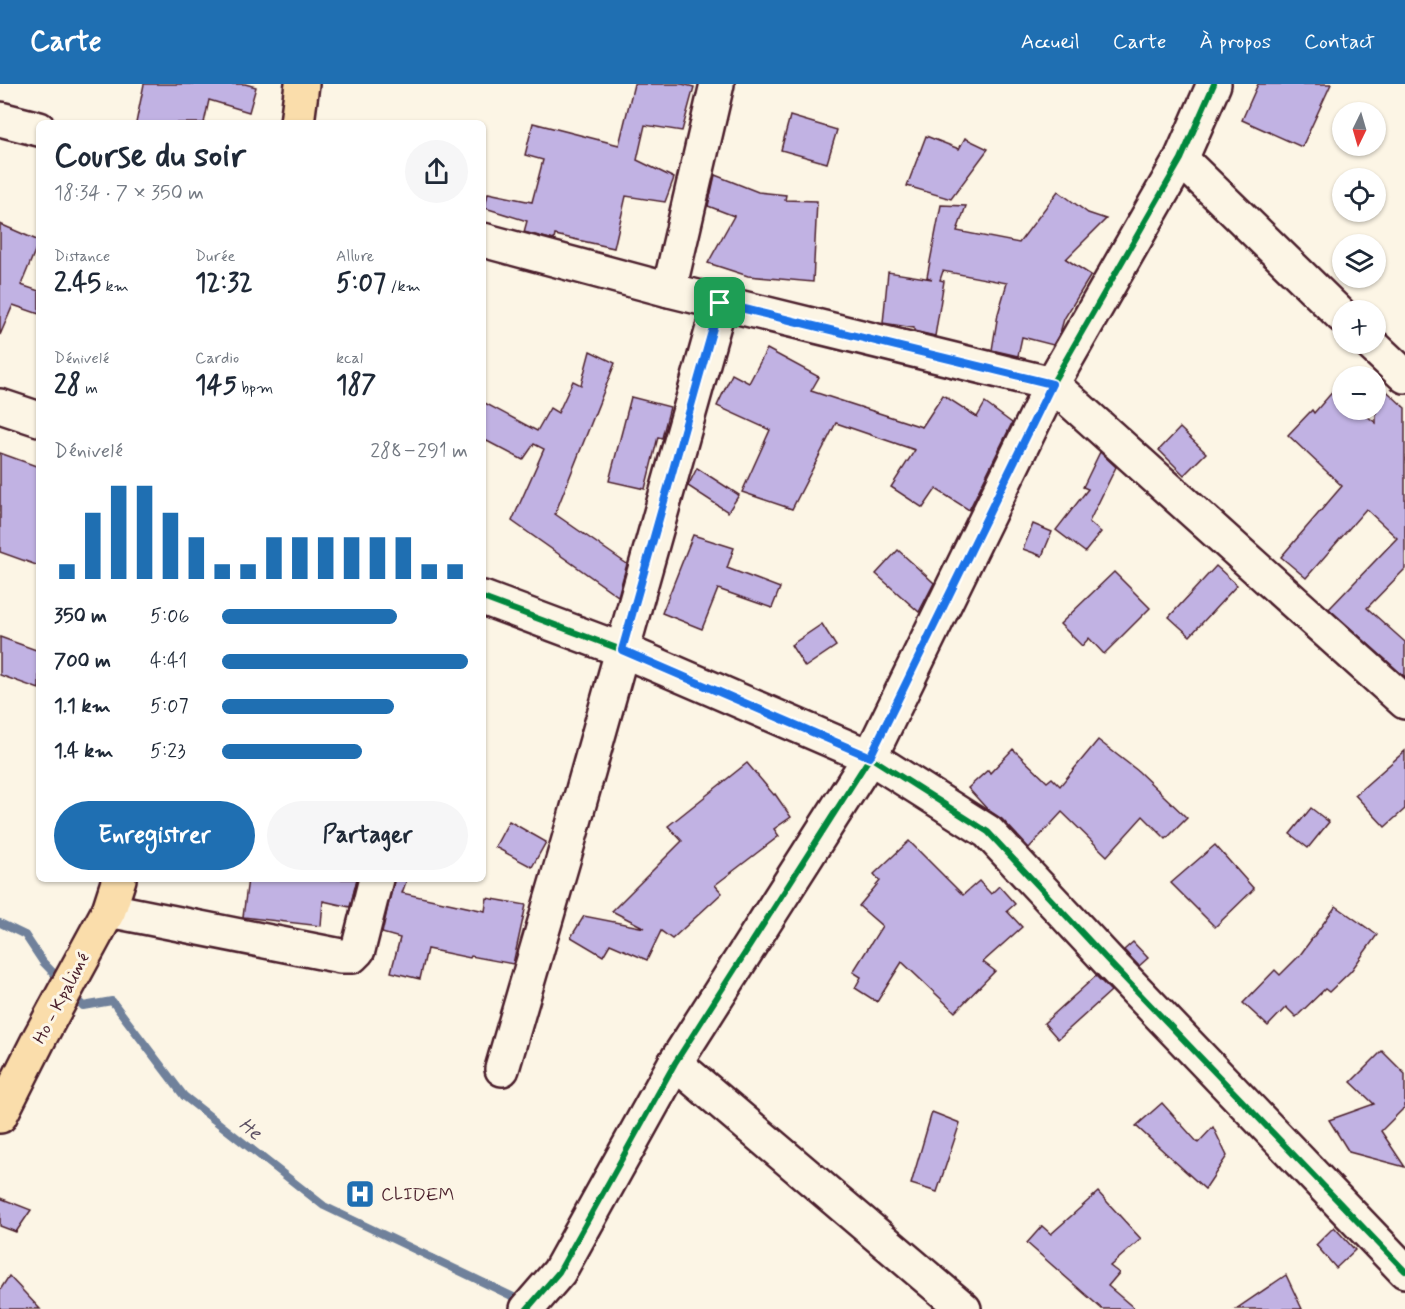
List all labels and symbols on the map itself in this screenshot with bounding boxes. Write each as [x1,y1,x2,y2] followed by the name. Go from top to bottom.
[1332,102,1386,156] north arrow
[694,277,745,328] pin
[28,949,96,1048] street label: Ho - Kpalimé
[233,1112,268,1147] water label: He
[344,1178,376,1210] hospital icon: CLIDEM
[381,1183,454,1207] place label: CLIDEM

